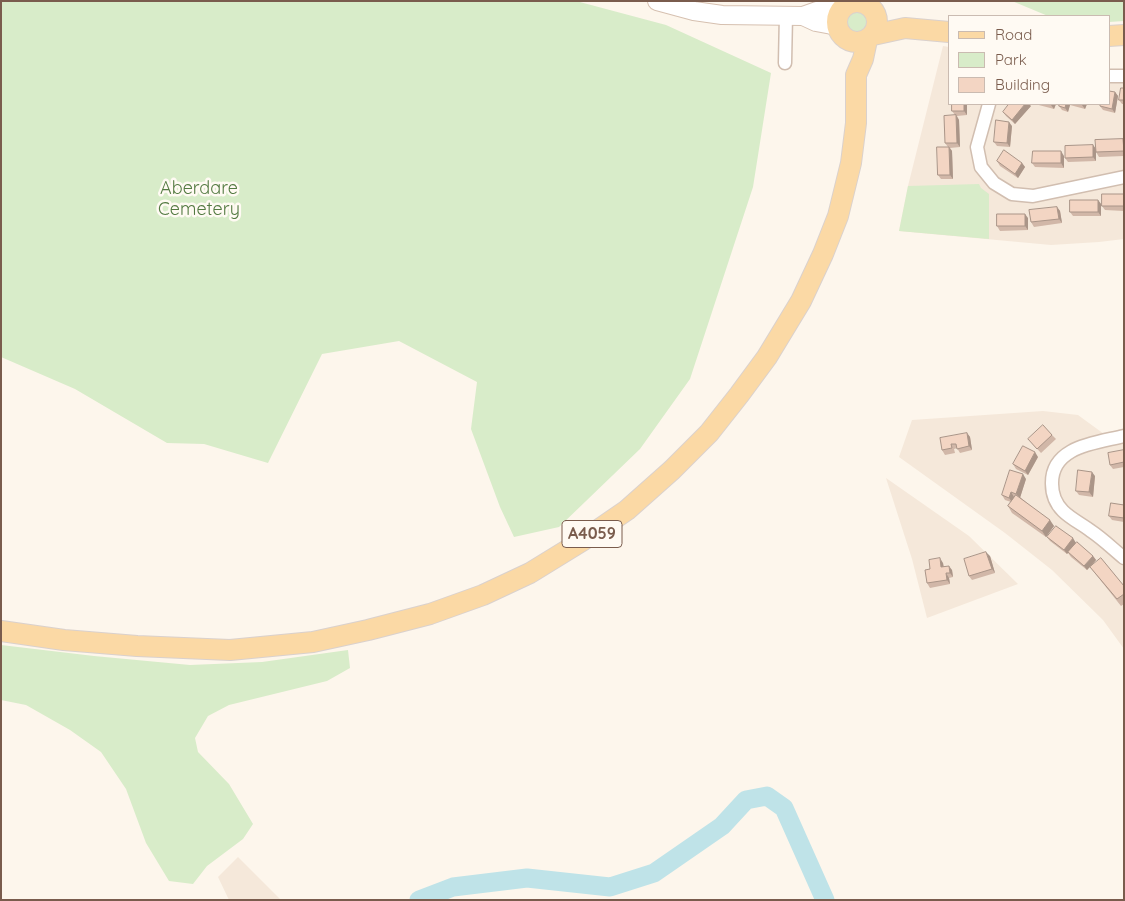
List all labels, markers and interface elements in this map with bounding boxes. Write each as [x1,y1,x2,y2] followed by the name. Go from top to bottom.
[948,15,1110,105] legend
[995,25,1032,44] text: Road
[995,50,1027,69] text: Park
[995,75,1050,94] text: Building
[158,178,240,220] park label: Aberdare Cemetery
[562,520,622,548] road number: A4059

